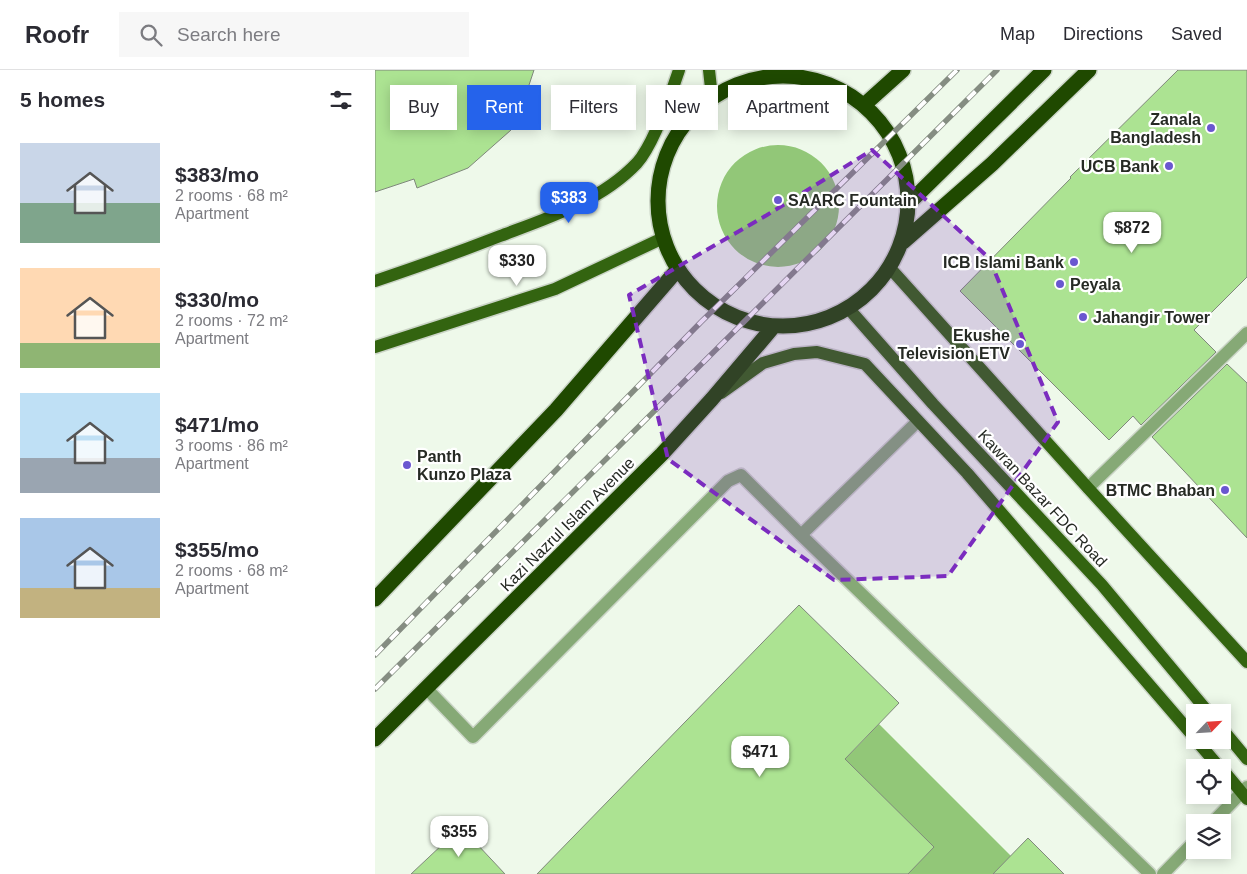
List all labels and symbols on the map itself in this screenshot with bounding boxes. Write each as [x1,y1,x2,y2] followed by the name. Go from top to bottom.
[1110,111,1201,146] place label: Zanala Bangladesh
[1205,122,1217,134] marker: Zanala Bangladesh
[1081,158,1159,175] place label: UCB Bank
[1163,160,1175,172] marker: UCB Bank
[539,182,599,224] pin: $383
[788,192,917,209] place label: SAARC Fountain
[772,194,784,206] marker: SAARC Fountain
[1102,212,1162,254] pin: $872
[487,244,547,287] pin: $330
[943,254,1064,271] place label: ICB Islami Bank
[1068,256,1080,268] marker: ICB Islami Bank
[1070,276,1121,293] place label: Peyala
[1054,278,1066,290] marker: Peyala
[1093,309,1210,326] place label: Jahangir Tower
[1077,311,1089,323] marker: Jahangir Tower
[897,327,1010,362] place label: Ekushe Television ETV
[1014,338,1026,350] marker: Ekushe Television ETV
[975,427,1110,570] street label: Kawran Bazar FDC Road
[417,448,511,483] place label: Panth Kunzo Plaza
[497,454,638,595] street label: Kazi Nazrul Islam Avenue
[401,459,413,471] marker: Panth Kunzo Plaza
[1106,482,1215,499] place label: BTMC Bhaban
[1219,484,1231,496] marker: BTMC Bhaban
[1186,704,1231,749] north arrow
[730,736,790,778] pin: $471
[429,816,489,858] pin: $355

